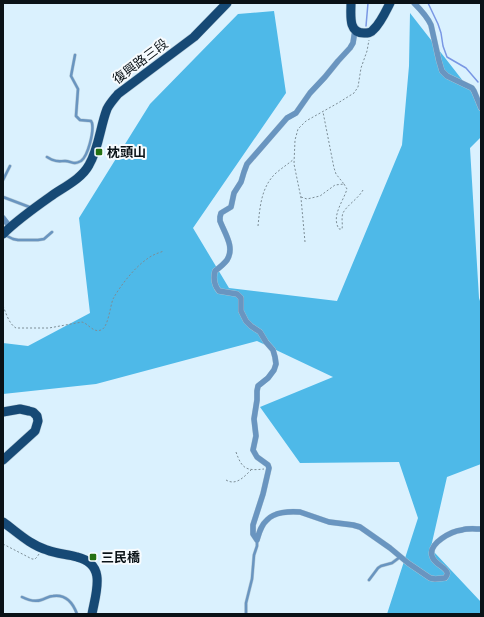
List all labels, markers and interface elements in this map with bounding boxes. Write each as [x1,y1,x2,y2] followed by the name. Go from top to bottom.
[110,36,171,87] street label: 復興路三段
[107,145,146,160] place label: 枕頭山
[94,147,104,157] marker: 枕頭山
[101,550,140,565] place label: 三民橋
[88,552,98,562] marker: 三民橋

